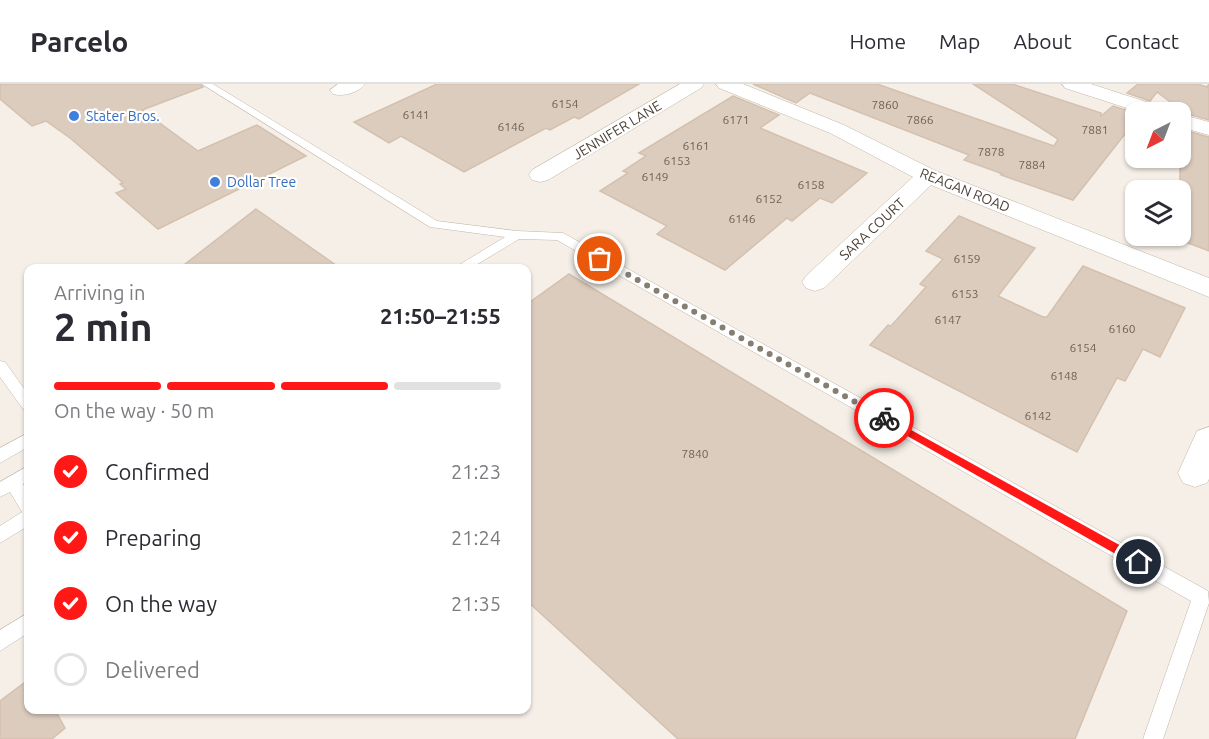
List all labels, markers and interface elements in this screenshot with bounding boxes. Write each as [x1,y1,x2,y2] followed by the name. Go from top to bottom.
[30,26,128,57] text: Parcelo
[849,29,906,53] text: Home
[939,29,980,53] text: Map
[1013,29,1072,53] text: About
[1105,29,1179,53] text: Contact
[551,97,579,110] house number: 6154
[570,97,664,163] street label: JENNIFER LANE
[871,98,899,111] house number: 7860
[1125,102,1191,168] north arrow
[1125,102,1191,246] map controls
[86,108,160,124] place label: Stater Bros.
[402,108,430,121] house number: 6141
[67,109,81,123] marker: Stater Bros.
[722,113,750,126] house number: 6171
[906,113,934,126] house number: 7866
[497,120,525,133] house number: 6146
[1081,123,1109,136] house number: 7881
[682,139,710,152] house number: 6161
[977,145,1005,158] house number: 7878
[663,154,691,167] house number: 6153
[1018,158,1046,171] house number: 7884
[918,165,1012,215] street label: REAGAN ROAD
[641,170,669,183] house number: 6149
[227,174,296,190] place label: Dollar Tree
[208,175,222,189] marker: Dollar Tree
[797,178,825,191] house number: 6158
[1125,180,1191,246] button: layers
[755,192,783,205] house number: 6152
[836,195,908,263] street label: SARA COURT
[728,212,756,225] house number: 6146
[574,233,625,284] pin
[583,242,616,275] icon: bag
[953,252,981,265] house number: 6159
[54,281,145,304] text: Arriving in
[951,287,979,300] house number: 6153
[380,303,501,328] text: 21:50–21:55
[54,305,153,348] text: 2 min
[934,313,962,326] house number: 6147
[1108,322,1136,335] house number: 6160
[1069,341,1097,354] house number: 6154
[1050,369,1078,382] house number: 6148
[854,388,914,448] courier
[54,399,214,422] text: On the way · 50 m
[868,402,901,435] icon: bike
[1024,409,1052,422] house number: 6142
[681,447,709,460] house number: 7840
[54,455,87,488] icon: check
[105,459,210,484] text: Confirmed
[451,460,501,483] text: 21:23
[54,521,87,554] icon: check
[105,525,202,550] text: Preparing
[451,526,501,549] text: 21:24
[1113,536,1164,587] pin
[1122,545,1155,578] icon: home
[54,587,87,620] icon: check
[105,591,217,616] text: On the way
[451,592,501,615] text: 21:35
[105,657,200,682] text: Delivered

